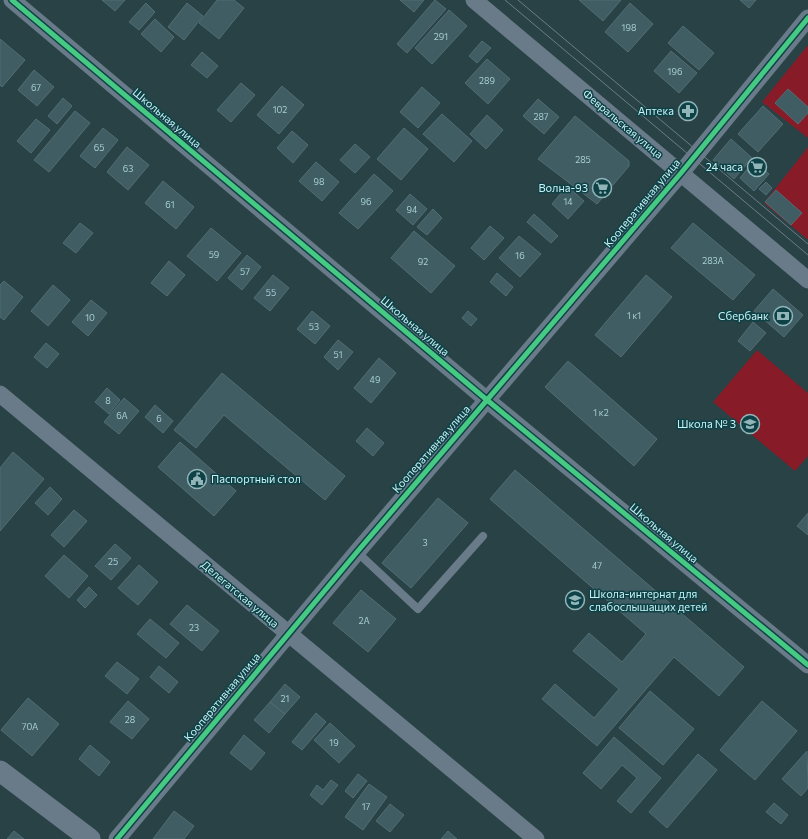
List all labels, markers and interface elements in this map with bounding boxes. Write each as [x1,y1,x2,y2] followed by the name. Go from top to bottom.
[622,22,636,33] house number: 198
[434,31,448,42] house number: 291
[668,66,682,77] house number: 196
[479,75,495,86] house number: 289
[31,82,41,93] house number: 67
[130,85,204,150] street label: Школьная улица
[581,86,666,161] street label: Февральская улица
[677,100,699,122] pharmacy icon: Аптека
[273,104,287,115] house number: 102
[638,104,674,117] place label: Аптека
[533,111,549,122] house number: 287
[94,142,104,153] house number: 65
[575,154,591,165] house number: 285
[601,156,682,250] street label: Кооперативная улица
[746,156,768,178] supermarket icon: 24 часа
[706,160,743,173] place label: 24 часа
[123,163,133,174] house number: 63
[314,176,324,187] house number: 98
[591,177,613,199] supermarket icon: Волна-93
[539,181,588,194] place label: Волна-93
[361,196,371,207] house number: 96
[563,196,573,207] house number: 14
[165,199,175,210] house number: 61
[407,204,418,215] house number: 94
[209,249,219,260] house number: 59
[515,250,525,261] house number: 16
[702,255,724,266] house number: 283А
[418,256,428,267] house number: 92
[240,266,250,277] house number: 57
[266,287,276,298] house number: 55
[378,293,452,358] street label: Школьная улица
[772,305,794,327] bank icon: Сбербанк
[718,309,769,322] place label: Сбербанк
[627,310,641,321] house number: 1 к1
[85,312,95,323] house number: 10
[309,321,319,332] house number: 53
[333,349,343,360] house number: 51
[370,374,380,385] house number: 49
[105,395,111,406] house number: 8
[389,402,472,495] street label: Кооперативная улица
[593,407,609,418] house number: 1 к2
[116,410,128,421] house number: 6А
[156,413,162,424] house number: 6
[739,413,761,435] school or university icon: Школа № 3
[677,417,736,430] place label: Школа № 3
[186,468,208,490] public building icon: Паспортный стол
[211,472,301,485] place label: Паспортный стол
[627,500,701,565] street label: Школьная улица
[422,537,428,548] house number: 3
[108,556,118,567] house number: 25
[199,557,282,630] street label: Делегатская улица
[592,560,602,571] house number: 47
[589,587,707,613] place label: Школа-интернат для слабослышащих детей
[564,589,586,611] school or university icon: Школа-интернат для слабослышащих детей
[358,615,370,626] house number: 2А
[189,622,199,633] house number: 23
[181,650,262,744] street label: Кооперативная улица
[281,693,289,704] house number: 21
[125,714,135,725] house number: 28
[22,721,38,732] house number: 70А
[329,737,339,748] house number: 19
[362,801,371,812] house number: 17

